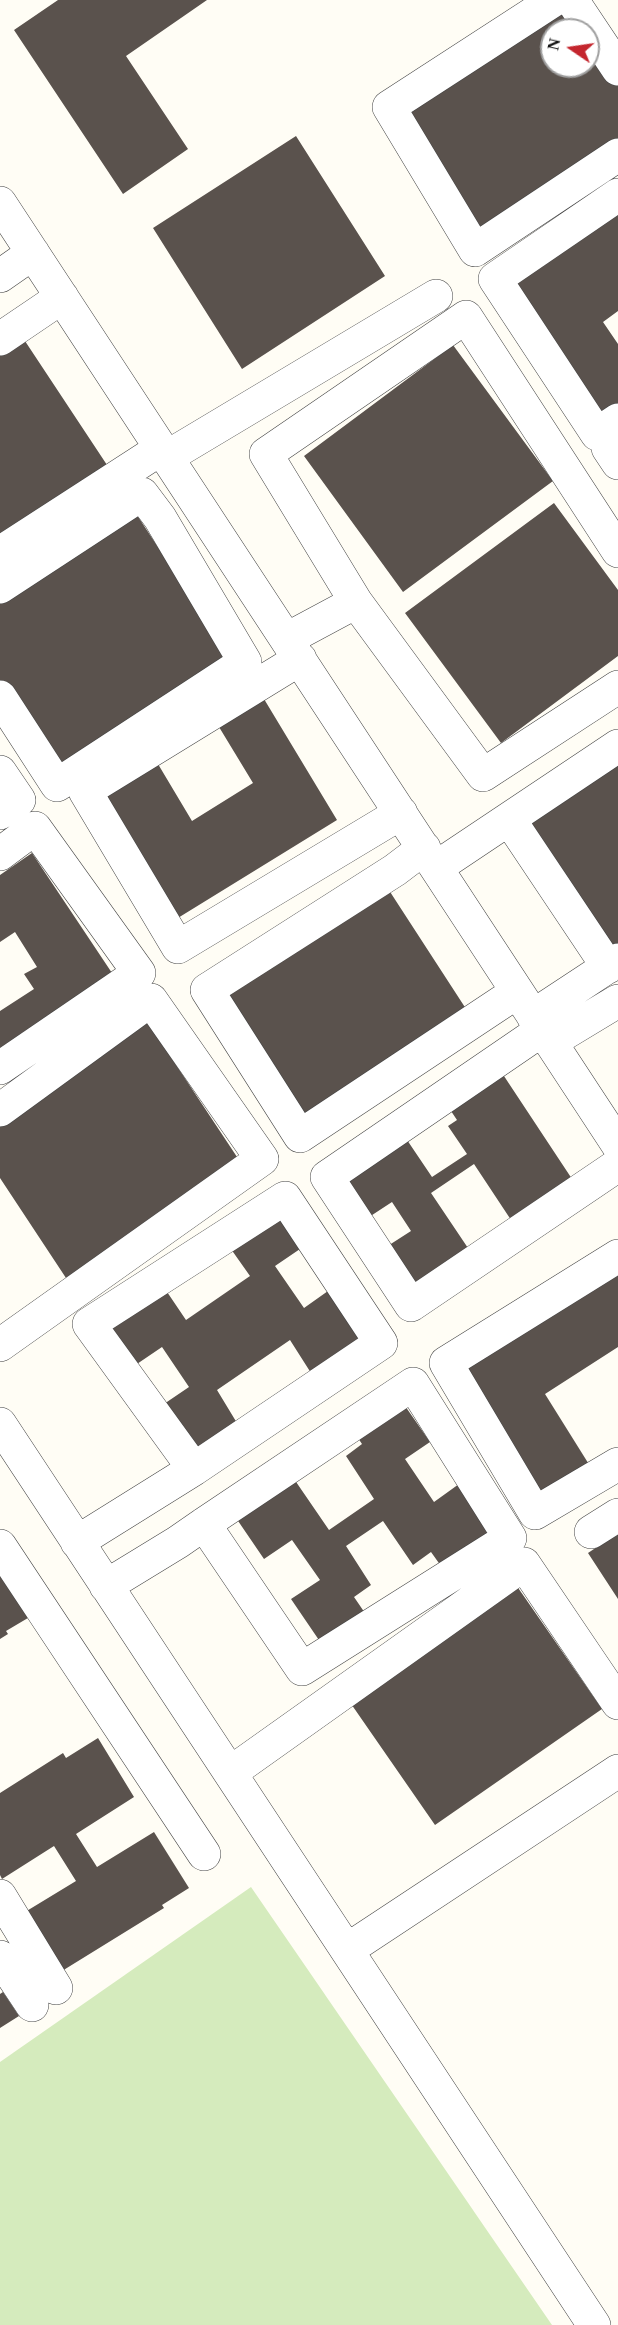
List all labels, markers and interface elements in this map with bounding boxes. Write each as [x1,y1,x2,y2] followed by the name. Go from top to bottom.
[540,18,600,78] north arrow
[544,37,564,52] text: N

